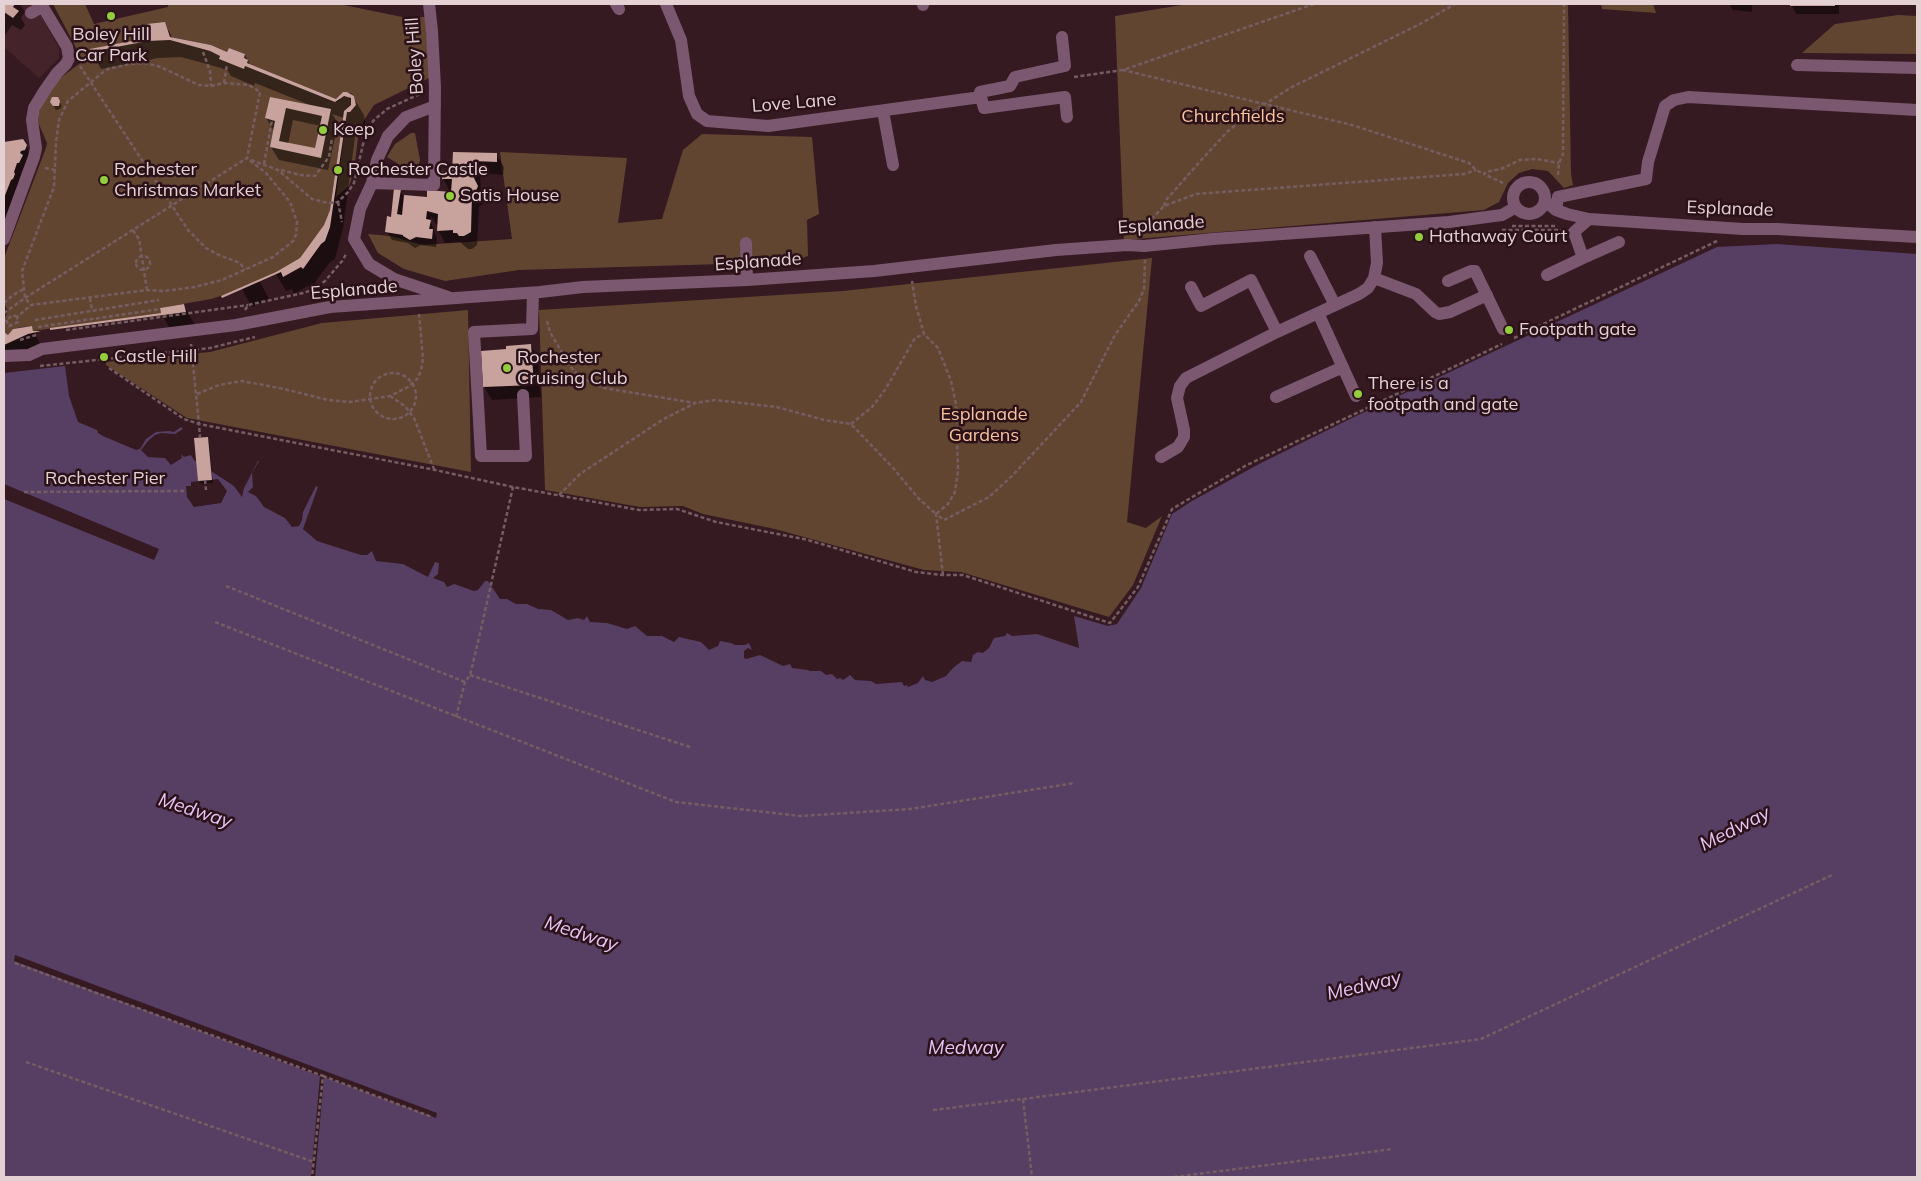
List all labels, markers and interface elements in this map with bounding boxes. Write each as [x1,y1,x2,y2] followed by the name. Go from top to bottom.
[105,10,117,22] marker: Boley Hill Car Park
[402,17,428,95] street label: Boley Hill
[72,24,150,66] place label: Boley Hill Car Park
[751,89,837,117] street label: Love Lane
[1181,106,1285,128] park label: Churchfields
[333,119,375,141] place label: Keep
[317,124,329,136] marker: Keep
[114,159,261,202] place label: Rochester Christmas Market
[348,159,488,181] place label: Rochester Castle
[332,164,344,176] marker: Rochester Castle
[98,174,110,186] marker: Rochester Christmas Market
[460,185,559,207] place label: Satis House
[444,190,456,202] marker: Satis House
[1686,197,1774,221] street label: Esplanade
[1117,211,1205,239] street label: Esplanade
[1429,226,1567,248] place label: Hathaway Court
[1413,231,1425,243] marker: Hathaway Court
[714,248,802,276] street label: Esplanade
[310,275,398,305] street label: Esplanade
[1519,319,1636,341] place label: Footpath gate
[1503,324,1515,336] marker: Footpath gate
[114,346,197,368] place label: Castle Hill
[517,347,628,389] place label: Rochester Cruising Club
[98,351,110,363] marker: Castle Hill
[501,362,513,374] marker: Rochester Cruising Club
[1368,373,1518,416] place label: There is a footpath and gate
[1352,388,1364,400] marker: There is a footpath and gate
[940,404,1028,446] park label: Esplanade Gardens
[45,468,165,490] street label: Rochester Pier
[155,788,235,834] water label: Medway
[1696,802,1774,856] water label: Medway
[541,911,621,957] water label: Medway
[1325,966,1403,1006] water label: Medway
[928,1037,1004,1059] water label: Medway

